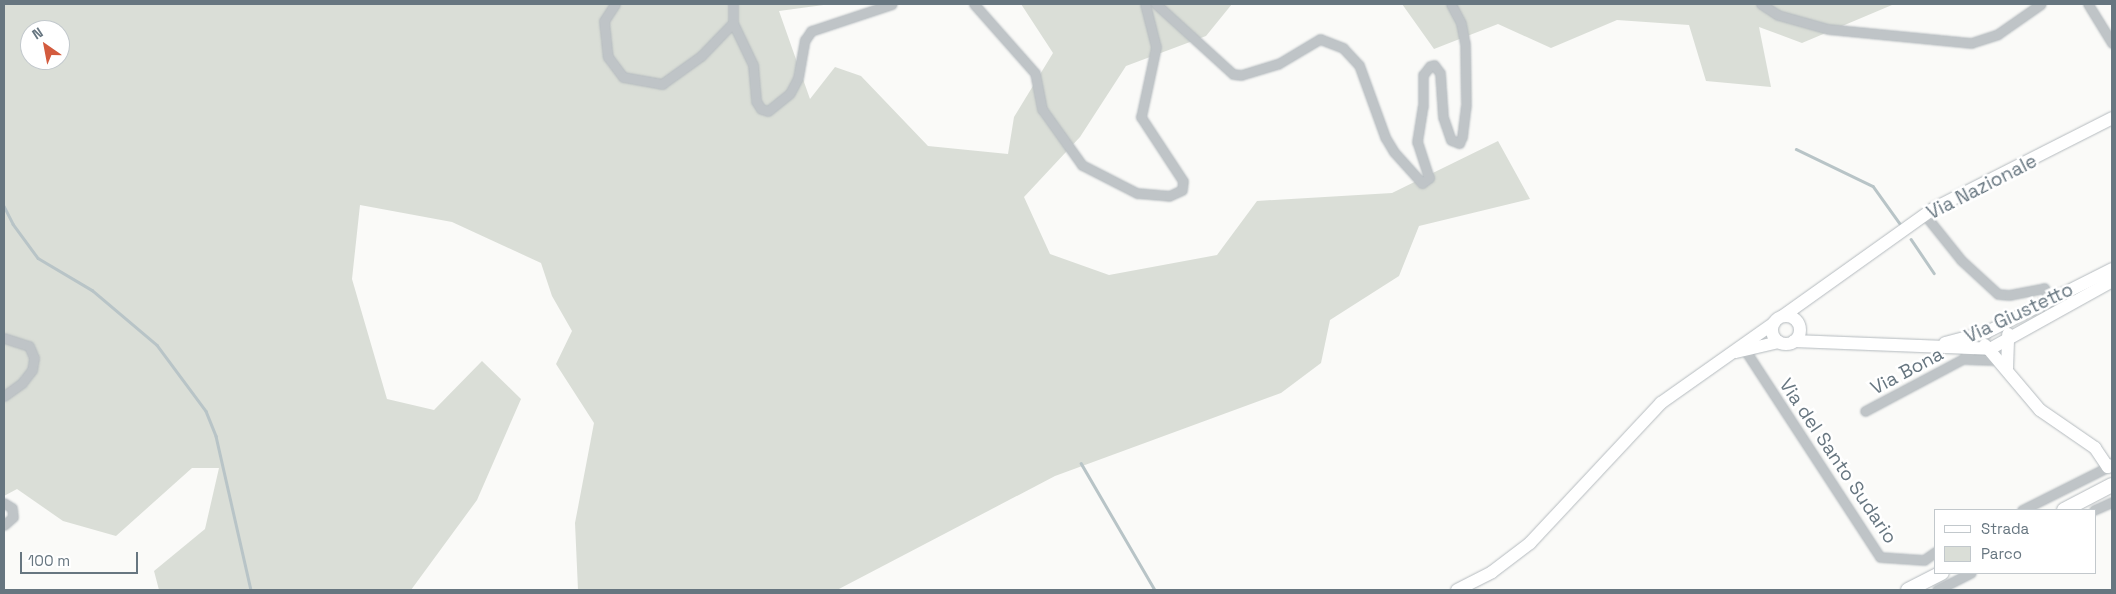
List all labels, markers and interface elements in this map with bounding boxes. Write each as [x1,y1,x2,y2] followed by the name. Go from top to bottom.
[20,20,70,70] north arrow
[29,23,46,43] text: N
[1923,149,2041,225] street label: Via Nazionale
[1961,278,2077,348] street label: Via Giustetto
[1867,342,1947,400] street label: Via Bona
[1774,374,1902,548] street label: Via del Santo Sudario
[1934,509,2096,574] legend
[1981,519,2029,538] text: Strada
[22,542,140,574] scale bar
[1981,544,2022,563] text: Parco
[28,551,70,570] text: 100 m

